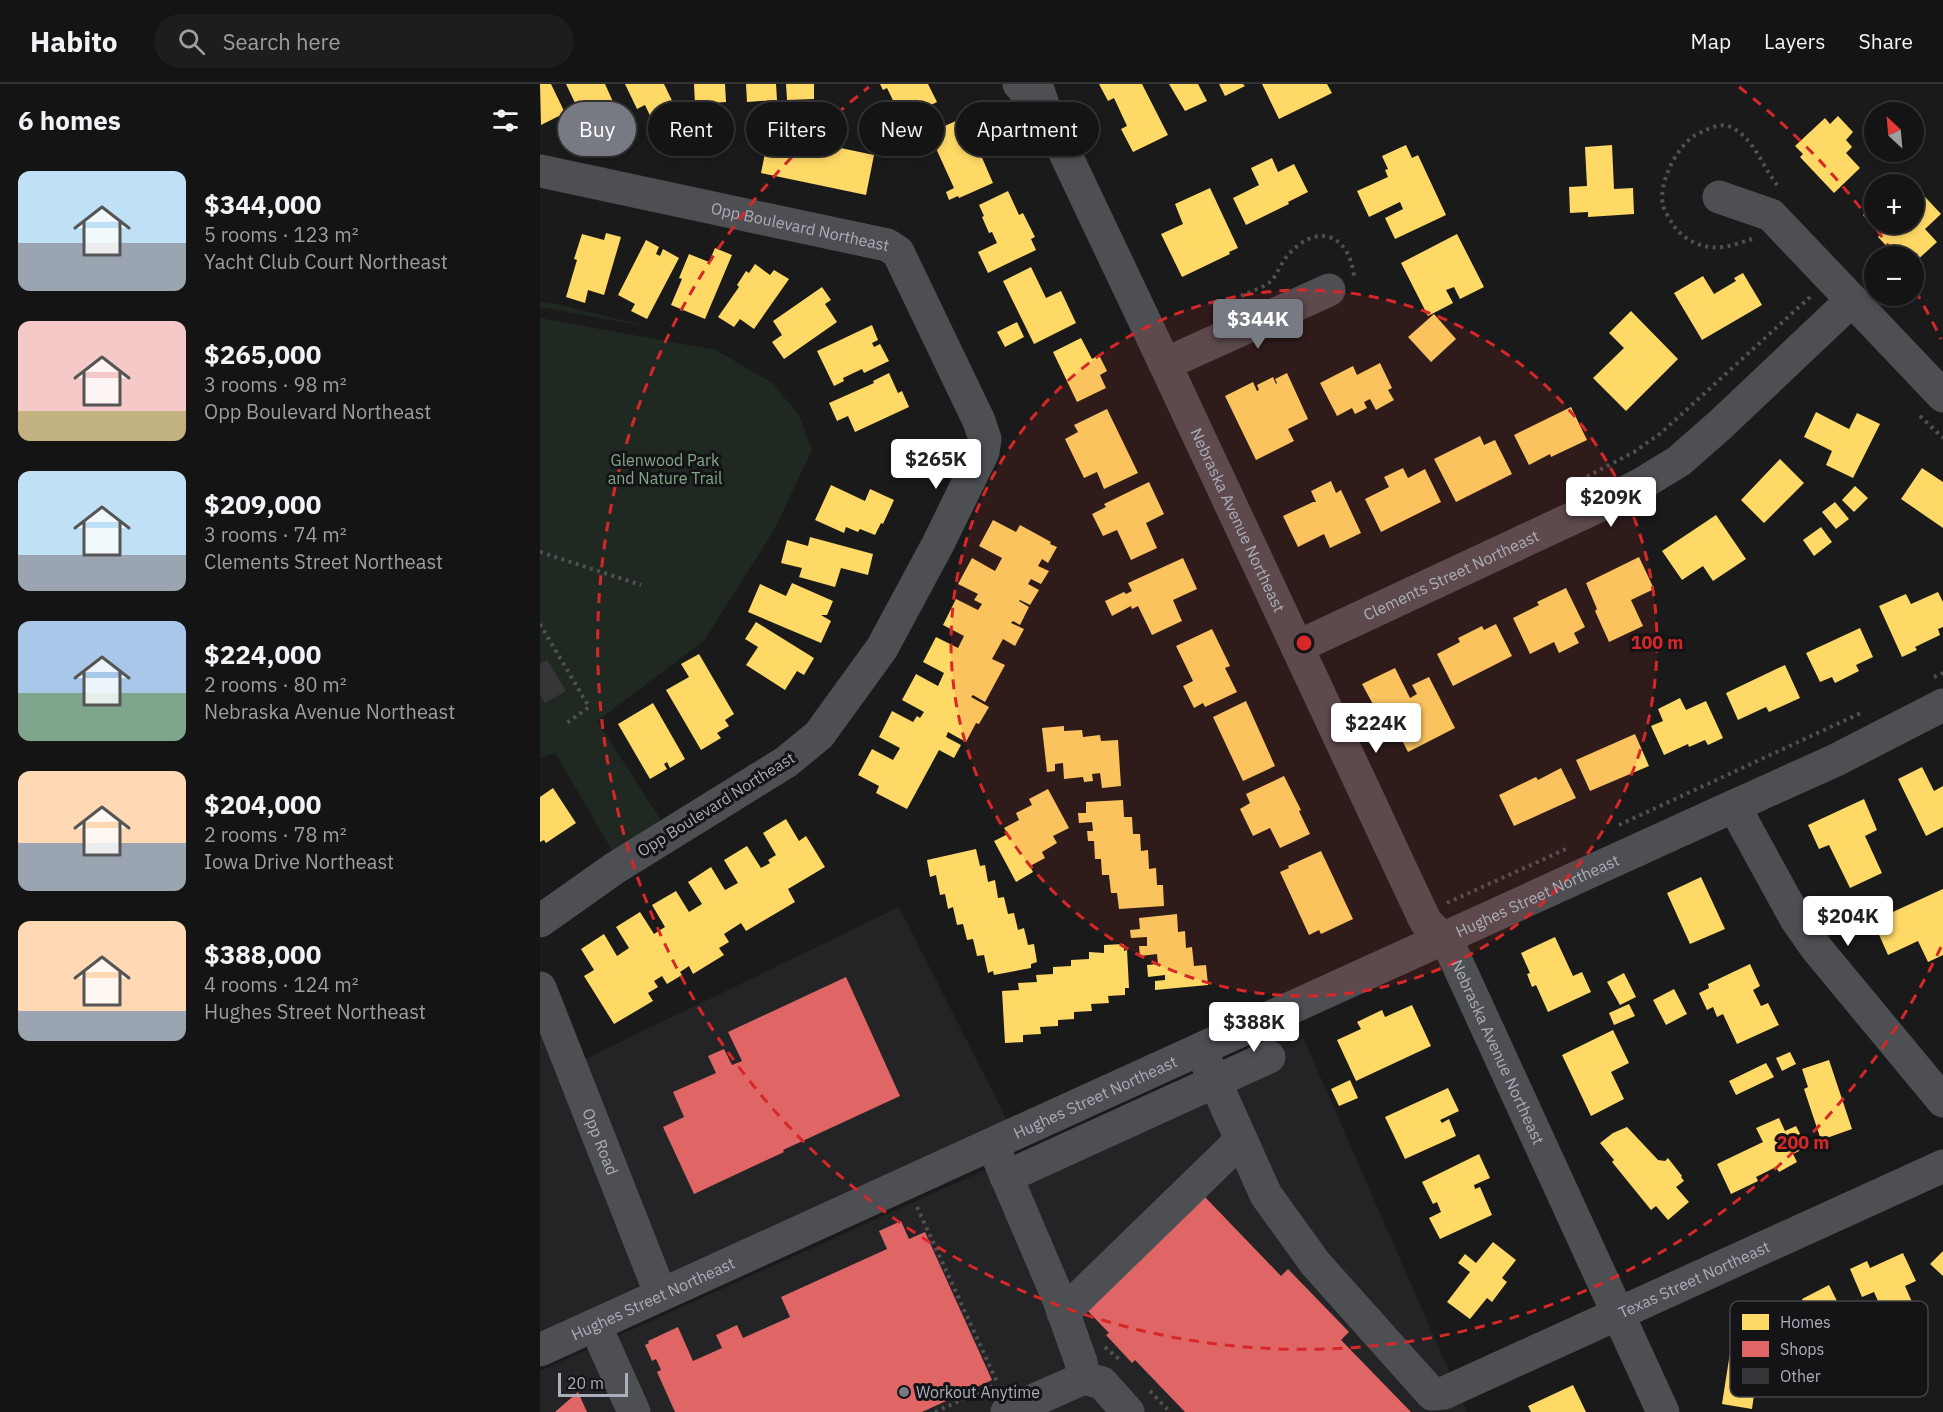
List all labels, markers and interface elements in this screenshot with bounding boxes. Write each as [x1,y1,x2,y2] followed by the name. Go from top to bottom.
[154,14,574,68] search box
[30,23,118,60] text: Habito
[175,25,208,58] icon: search
[223,27,341,56] text: Search here
[1691,27,1731,55] text: Map
[1764,27,1826,55] text: Layers
[1859,27,1913,55] text: Share
[558,102,636,156] chip: Buy
[648,102,734,156] chip: Rent
[746,102,847,156] chip: Filters
[859,102,944,156] chip: New
[956,102,1099,156] chip: Apartment
[1864,102,1924,162] north arrow
[1864,102,1924,306] map controls
[18,103,121,137] text: 6 homes
[489,104,522,137] icon: filters
[1864,174,1924,234] button: +
[204,187,321,221] text: $344,000
[66,195,138,267] icon: home
[709,198,891,255] street label: Opp Boulevard Northeast
[204,221,359,248] text: 5 rooms · 123 m²
[1864,246,1924,306] button: −
[204,248,448,275] text: Yacht Club Court Northeast
[1216,299,1300,350] pin: $344K
[1227,305,1289,332] text: $344K
[204,337,321,371] text: $265,000
[66,345,138,417] icon: home
[204,371,347,398] text: 3 rooms · 98 m²
[204,398,431,425] text: Opp Boulevard Northeast
[1186,425,1290,615] street label: Nebraska Avenue Northeast
[894,439,978,490] pin: $265K
[905,445,967,472] text: $265K
[608,450,722,488] park label: Glenwood Park and Nature Trail
[1569,477,1653,528] pin: $209K
[1580,483,1642,510] text: $209K
[204,487,321,521] text: $209,000
[66,495,138,567] icon: home
[204,521,347,548] text: 3 rooms · 74 m²
[1360,525,1542,625] street label: Clements Street Northeast
[204,548,443,575] text: Clements Street Northeast
[1631,631,1683,654] text: 100 m
[1294,633,1314,653] centre of rings
[204,637,321,671] text: $224,000
[66,645,138,717] icon: home
[204,671,347,698] text: 2 rooms · 80 m²
[204,698,455,725] text: Nebraska Avenue Northeast
[1334,703,1418,754] pin: $224K
[1345,709,1407,736] text: $224K
[634,747,798,861] street label: Opp Boulevard Northeast
[204,787,321,821] text: $204,000
[66,795,138,867] icon: home
[204,821,347,848] text: 2 rooms · 78 m²
[204,848,394,875] text: Iowa Drive Northeast
[1452,850,1622,942] street label: Hughes Street Northeast
[1806,896,1890,947] pin: $204K
[1817,902,1879,929] text: $204K
[204,937,321,971] text: $388,000
[66,945,138,1017] icon: home
[1447,956,1549,1148] street label: Nebraska Avenue Northeast
[204,971,359,998] text: 4 rooms · 124 m²
[204,998,426,1025] text: Hughes Street Northeast
[1212,1002,1296,1053] pin: $388K
[1223,1008,1285,1035] text: $388K
[1010,1051,1180,1143] street label: Hughes Street Northeast
[578,1105,623,1178] street label: Opp Road
[1777,1131,1829,1154] text: 200 m
[1615,1236,1773,1322] street label: Texas Street Northeast
[568,1253,738,1345] street label: Hughes Street Northeast
[1730,1301,1928,1397] legend
[1780,1312,1831,1332] text: Homes
[1780,1339,1824,1359] text: Shops
[1780,1366,1821,1386] text: Other
[558,1370,628,1398] scale bar
[567,1373,604,1393] text: 20 m
[916,1382,1040,1402] place label: Workout Anytime
[897,1385,911,1399] marker: Workout Anytime

